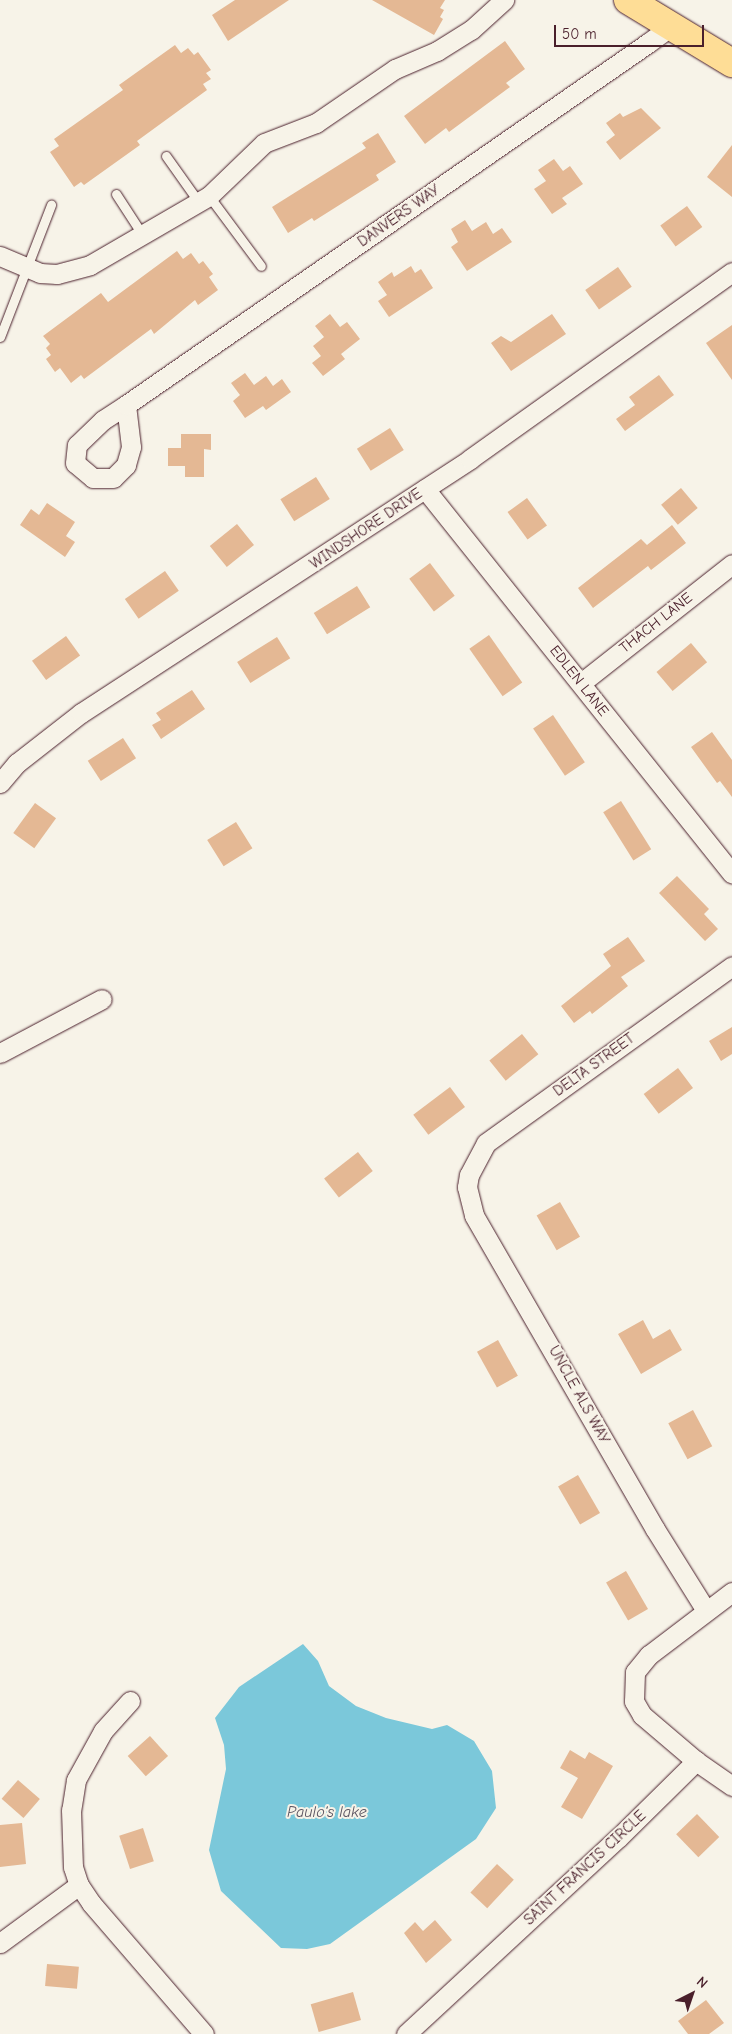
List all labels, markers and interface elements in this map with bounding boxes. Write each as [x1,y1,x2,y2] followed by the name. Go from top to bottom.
[557,15,707,47] scale bar
[562,25,597,43] text: 50 m
[354,181,444,251] street label: DANVERS WAY
[307,485,425,573] street label: WINDSHORE DRIVE
[616,589,696,657] street label: THACH LANE
[546,642,612,720] street label: EDLEN LANE
[550,1030,638,1100] street label: DELTA STREET
[545,1343,613,1447] street label: UNCLE ALS WAY
[287,1802,367,1822] water label: Paulo's lake
[520,1807,650,1929] street label: SAINT FRANCIS CIRCLE
[667,1969,717,2019] north arrow
[693,1973,711,1992] text: N

